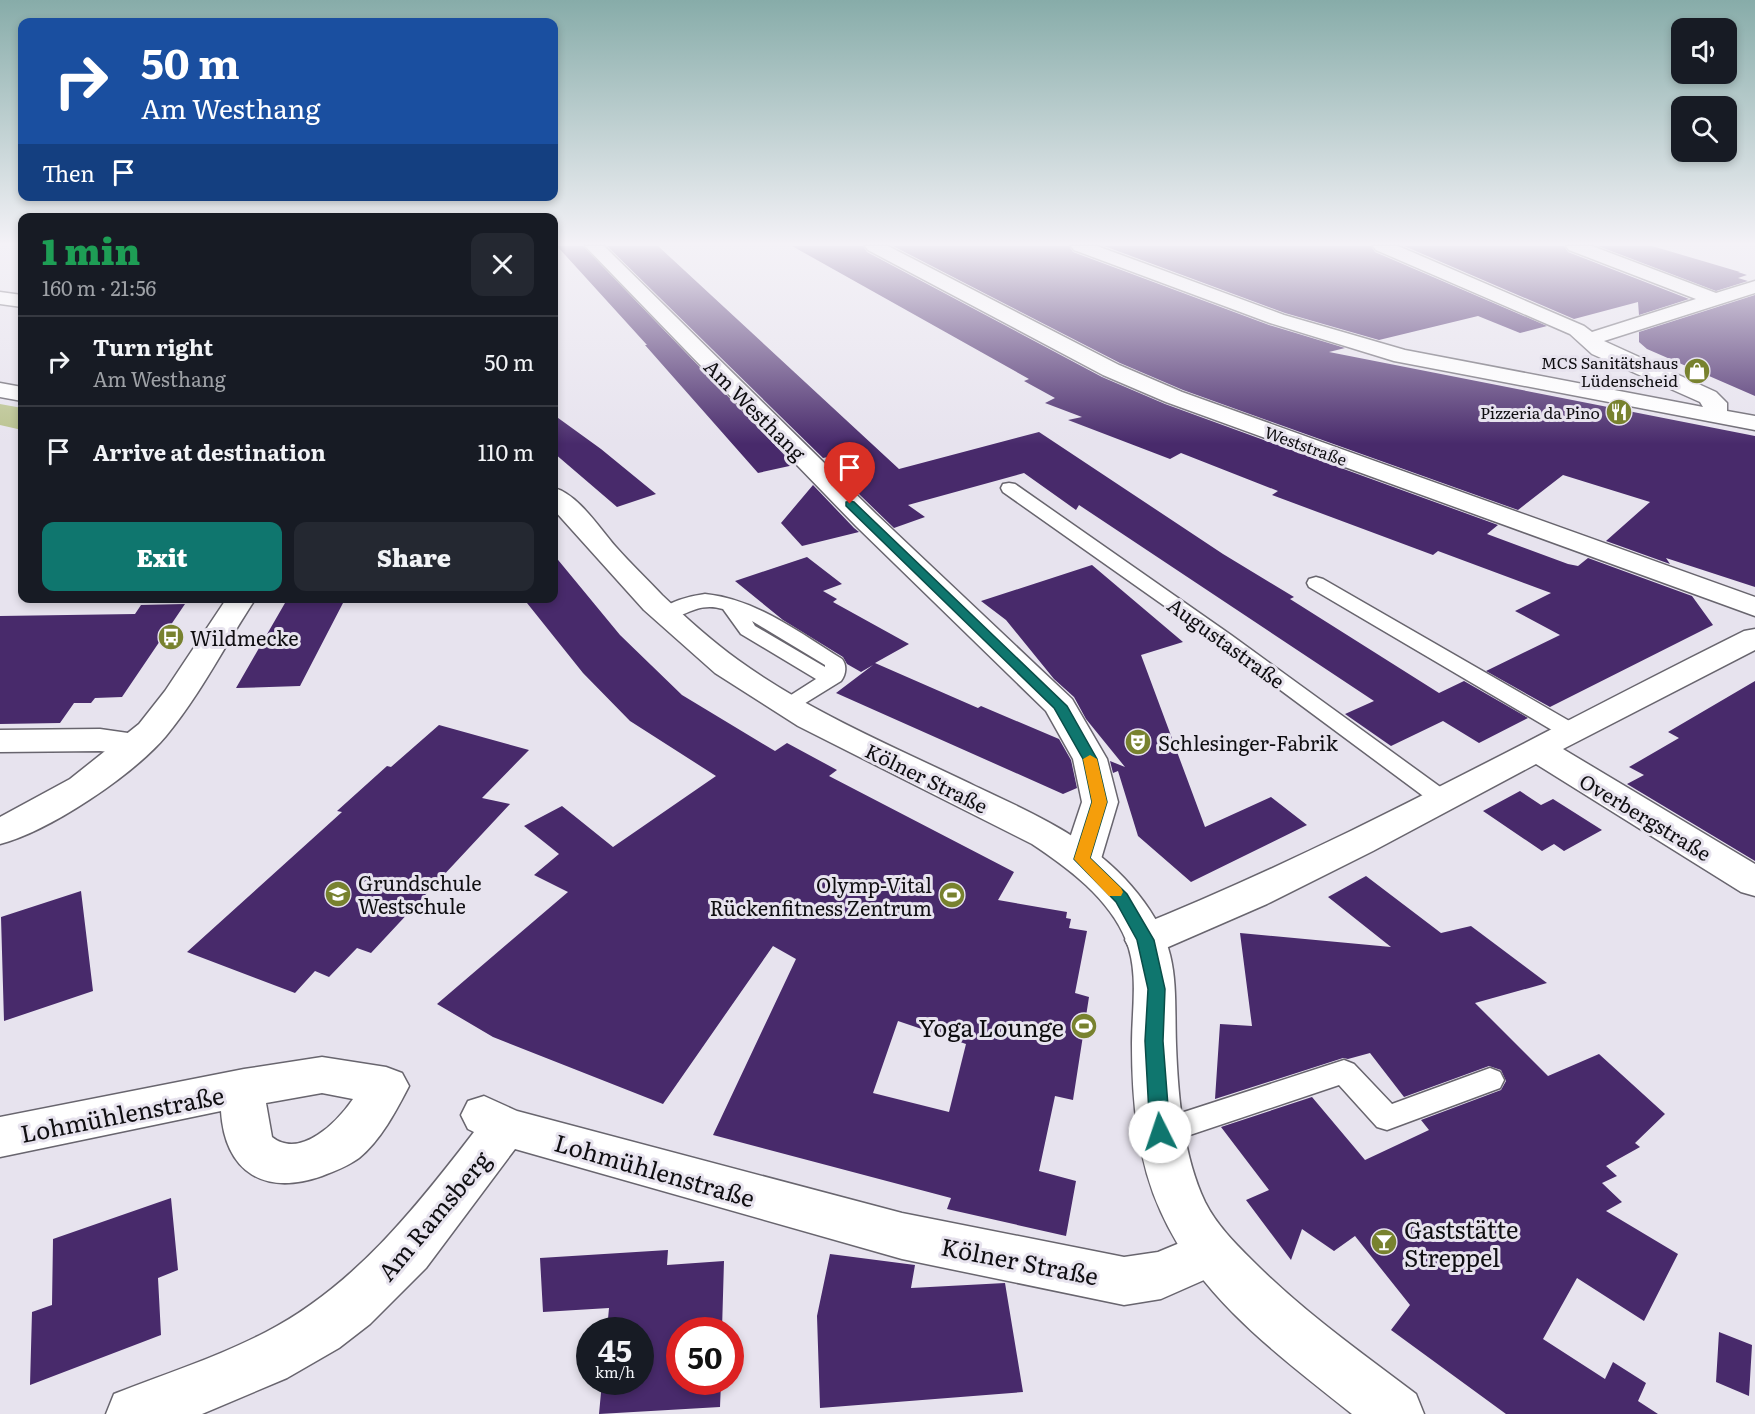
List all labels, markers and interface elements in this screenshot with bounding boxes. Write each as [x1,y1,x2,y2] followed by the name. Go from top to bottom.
[1671,18,1737,162] map controls
[1671,18,1737,84] button: sound
[141,30,240,92] text: 50 m
[42,42,120,120] icon: right
[141,87,321,127] text: Am Westhang
[1671,96,1737,162] button: search
[42,156,95,189] text: Then
[107,156,140,189] icon: arrive
[42,223,140,276] text: 1 min
[471,233,534,296] button: close
[42,272,156,302] text: 160 m · 21:56
[93,330,213,363] text: Turn right
[42,345,75,378] icon: right
[484,345,534,378] text: 50 m
[1541,350,1678,392] place label: MCS Sanitätshaus Lüdenscheid
[698,351,814,467] street label: Am Westhang
[1682,356,1712,386] shop icon: MCS Sanitätshaus Lüdenscheid
[93,363,226,393] text: Am Westhang
[1604,397,1634,427] restaurant icon: Pizzeria da Pino
[1480,400,1600,424] place label: Pizzeria da Pino
[1262,419,1350,471] street label: Weststraße
[42,435,75,468] icon: arrive
[93,435,326,468] text: Arrive at destination
[478,435,534,468] text: 110 m
[824,442,875,504] pin
[833,451,866,484] icon: arrive
[42,522,282,591] button: Exit
[294,522,534,591] button: Share
[1162,589,1292,695] street label: Augustastraße
[156,622,186,652] bus stop icon: Wildmecke
[190,622,299,652] place label: Wildmecke
[1123,727,1153,757] theatre icon: Schlesinger-Fabrik
[1158,727,1339,757] place label: Schlesinger-Fabrik
[861,734,993,820] street label: Kölner Straße
[1574,765,1718,867] street label: Overbergstraße
[358,867,482,920] place label: Grundschule Westschule
[710,869,932,922] place label: Olymp-Vital Rückenfitness Zentrum
[323,879,353,909] school or university icon: Grundschule Westschule
[937,880,967,910] sports icon: Olymp-Vital Rückenfitness Zentrum
[918,1009,1064,1044] place label: Yoga Lounge
[1069,1011,1099,1041] sports icon: Yoga Lounge
[17,1076,227,1150] street label: Lohmühlenstraße
[1128,1100,1192,1164] position arrow
[551,1124,759,1214] street label: Lohmühlenstraße
[368,1142,498,1288] street label: Am Ramsberg
[1404,1211,1519,1274] place label: Gaststätte Streppel
[1369,1227,1399,1257] bar icon: Gaststätte Streppel
[938,1228,1102,1292] street label: Kölner Straße
[666,1317,744,1395] speed limit sign: 50
[598,1327,632,1371] text: 45
[595,1360,635,1383] text: km/h

